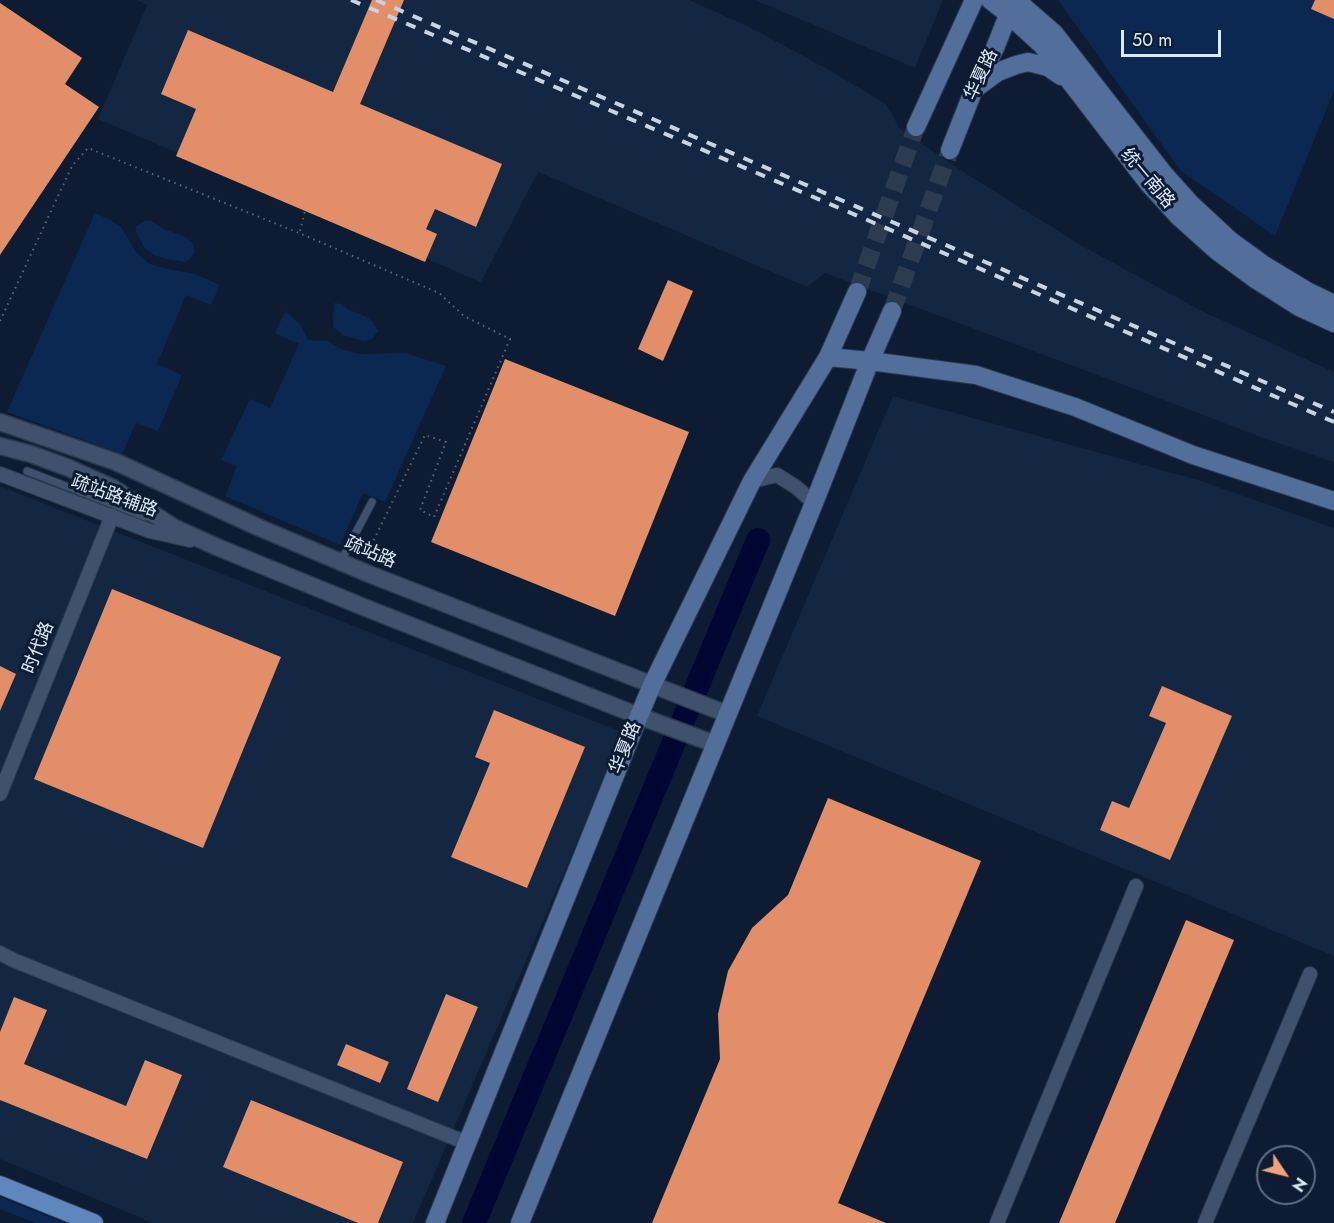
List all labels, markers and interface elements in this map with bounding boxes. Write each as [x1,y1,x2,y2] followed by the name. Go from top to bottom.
[1124,18,1224,56] scale bar
[1132,27,1172,53] text: 50 m
[961,46,1003,104] street label: 华夏路
[1116,144,1178,214] street label: 统一南路
[68,471,160,523] street label: 疏站路辅路
[341,533,399,573] street label: 疏站路
[19,619,59,677] street label: 时代路
[606,719,646,777] street label: 华夏路
[1256,1145,1316,1205] north arrow
[1286,1173,1313,1196] text: N

